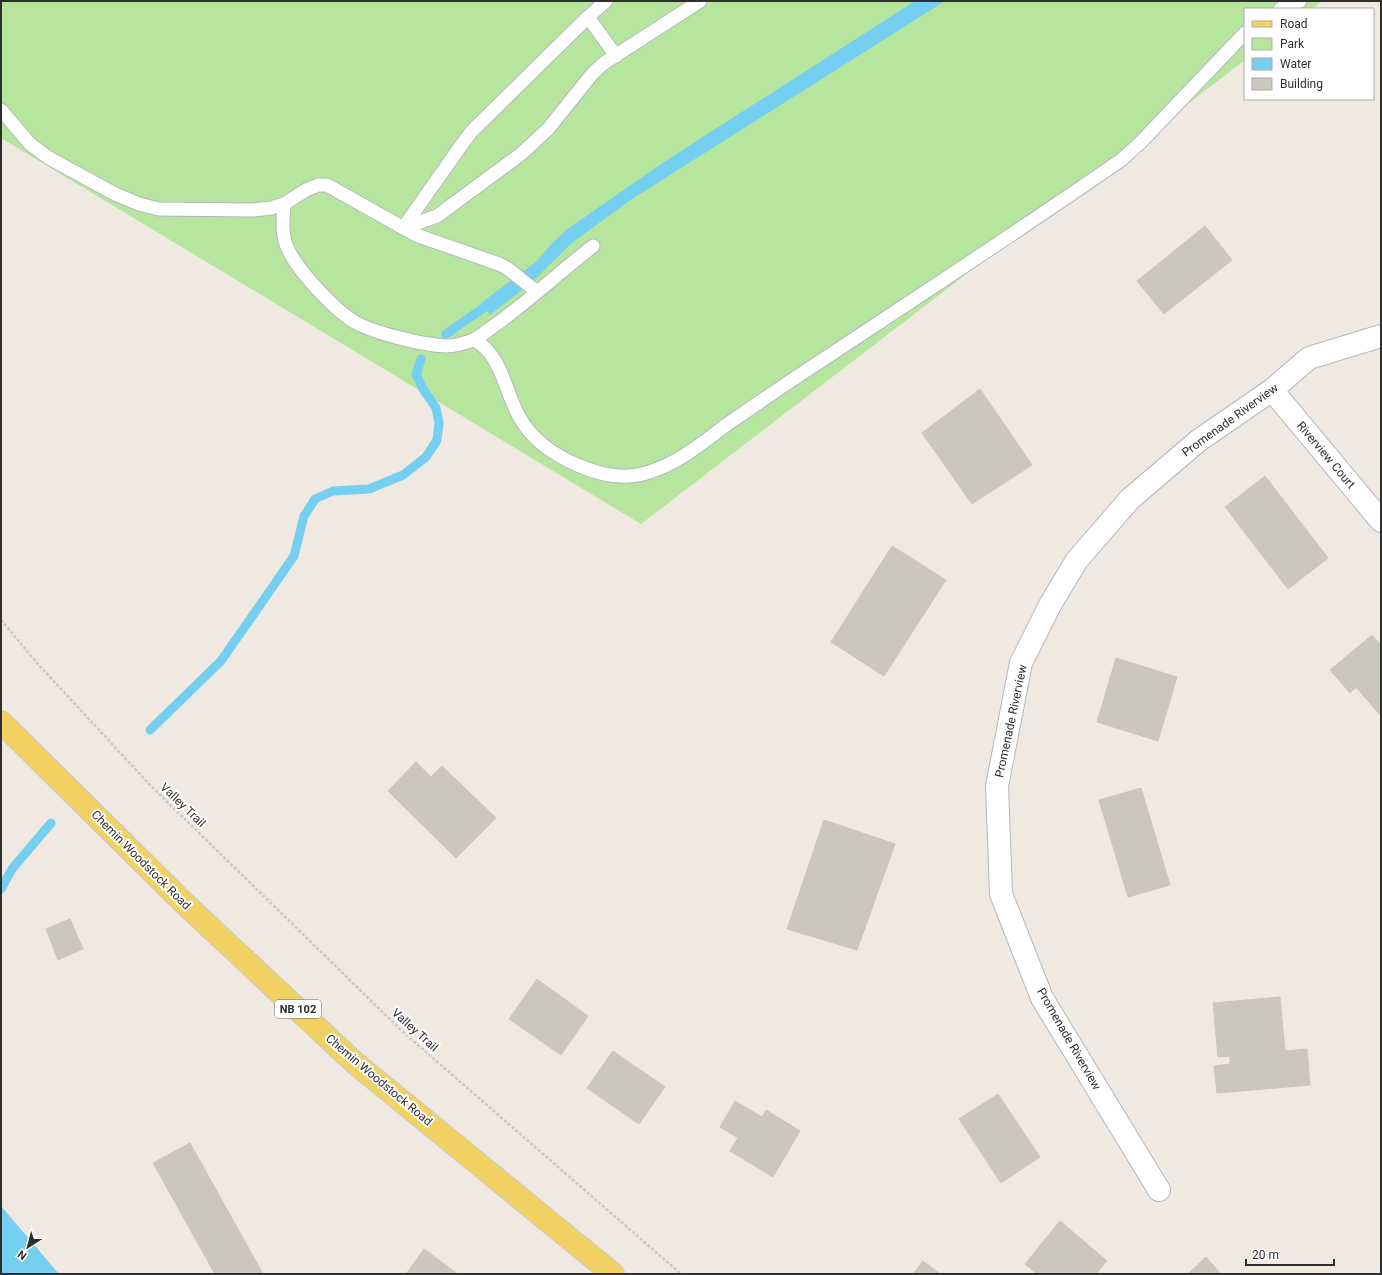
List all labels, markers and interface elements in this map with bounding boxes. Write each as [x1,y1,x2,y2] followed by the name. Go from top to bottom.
[1244,8,1374,100] legend
[1280,17,1308,31] text: Road
[1280,37,1305,51] text: Park
[1280,57,1311,71] text: Water
[1280,77,1323,91] text: Building
[1179,380,1281,460] street label: Promenade Riverview
[1294,419,1358,491] street label: Riverview Court
[992,663,1030,779] street label: Promenade Riverview
[158,780,208,830] street label: Valley Trail
[89,808,193,912] street label: Chemin Woodstock Road
[1034,986,1104,1092] street label: Promenade Riverview
[275,1000,321,1018] road number: NB 102
[389,1006,441,1054] street label: Valley Trail
[323,1031,435,1129] street label: Chemin Woodstock Road
[8,1227,48,1267] north arrow
[1246,1241,1334,1267] scale bar
[15,1247,29,1262] text: N
[1252,1248,1279,1262] text: 20 m

